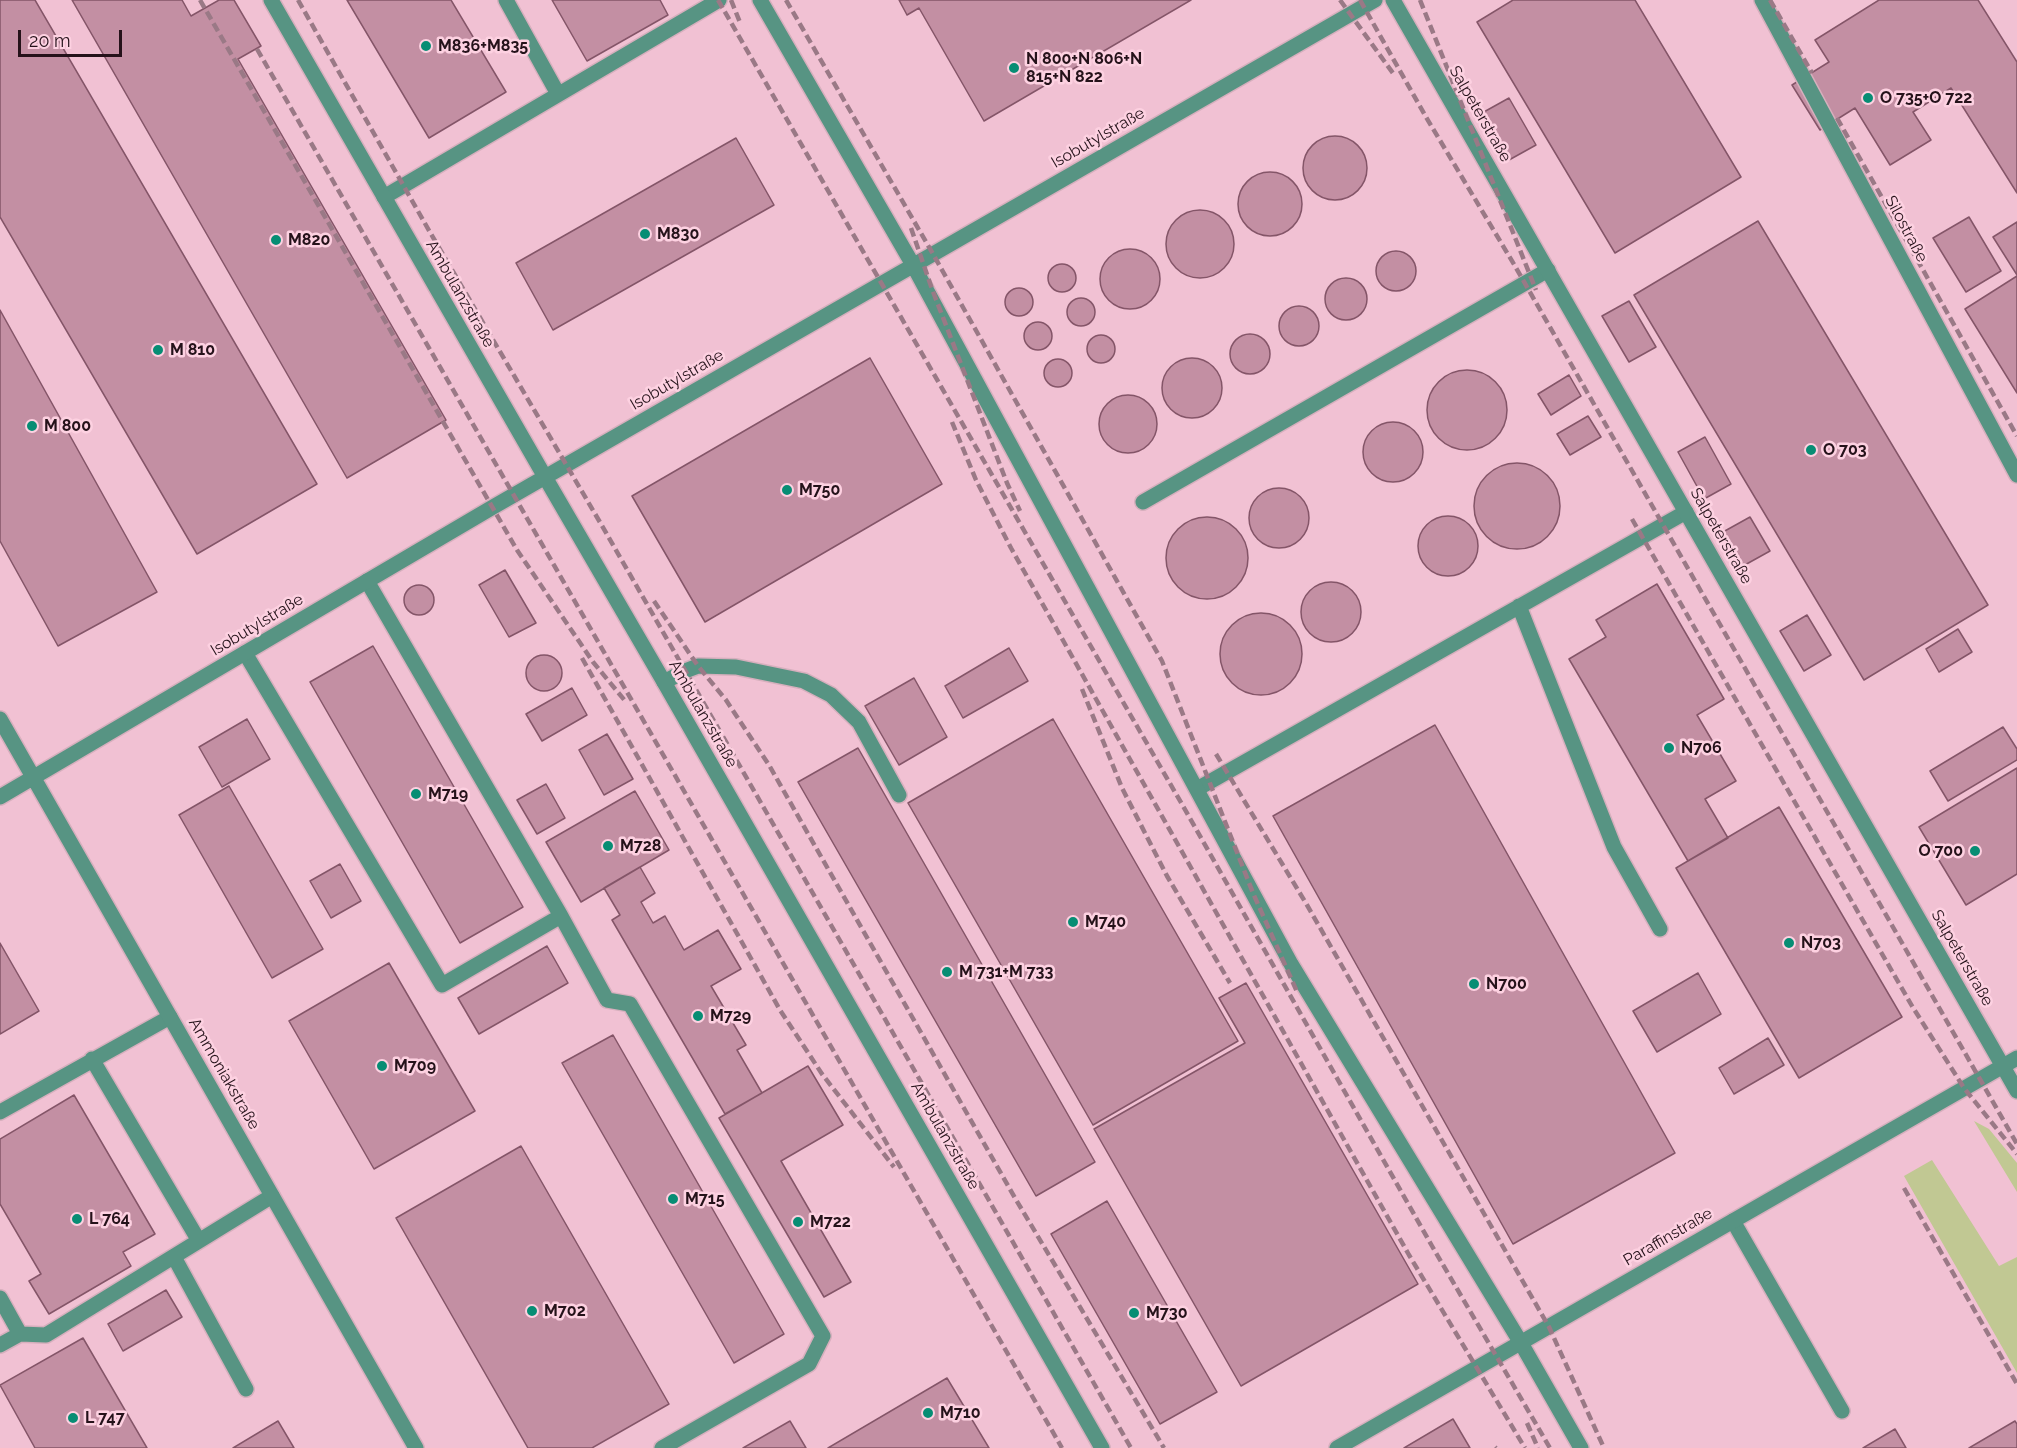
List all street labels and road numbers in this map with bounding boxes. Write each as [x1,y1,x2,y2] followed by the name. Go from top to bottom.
[1445,63,1515,165] street label: Salpeterstraße
[1048,104,1148,172] street label: Isobutylstraße
[1880,192,1932,266] street label: Silostraße
[421,237,499,351] street label: Ambulanzstraße
[627,346,727,414] street label: Isobutylstraße
[1686,485,1756,587] street label: Salpeterstraße
[207,590,307,660] street label: Isobutylstraße
[664,657,742,771] street label: Ambulanzstraße
[1927,907,1997,1009] street label: Salpeterstraße
[184,1015,264,1133] street label: Ammoniakstraße
[906,1079,984,1193] street label: Ambulanzstraße
[1620,1204,1716,1270] street label: Paraffinstraße

